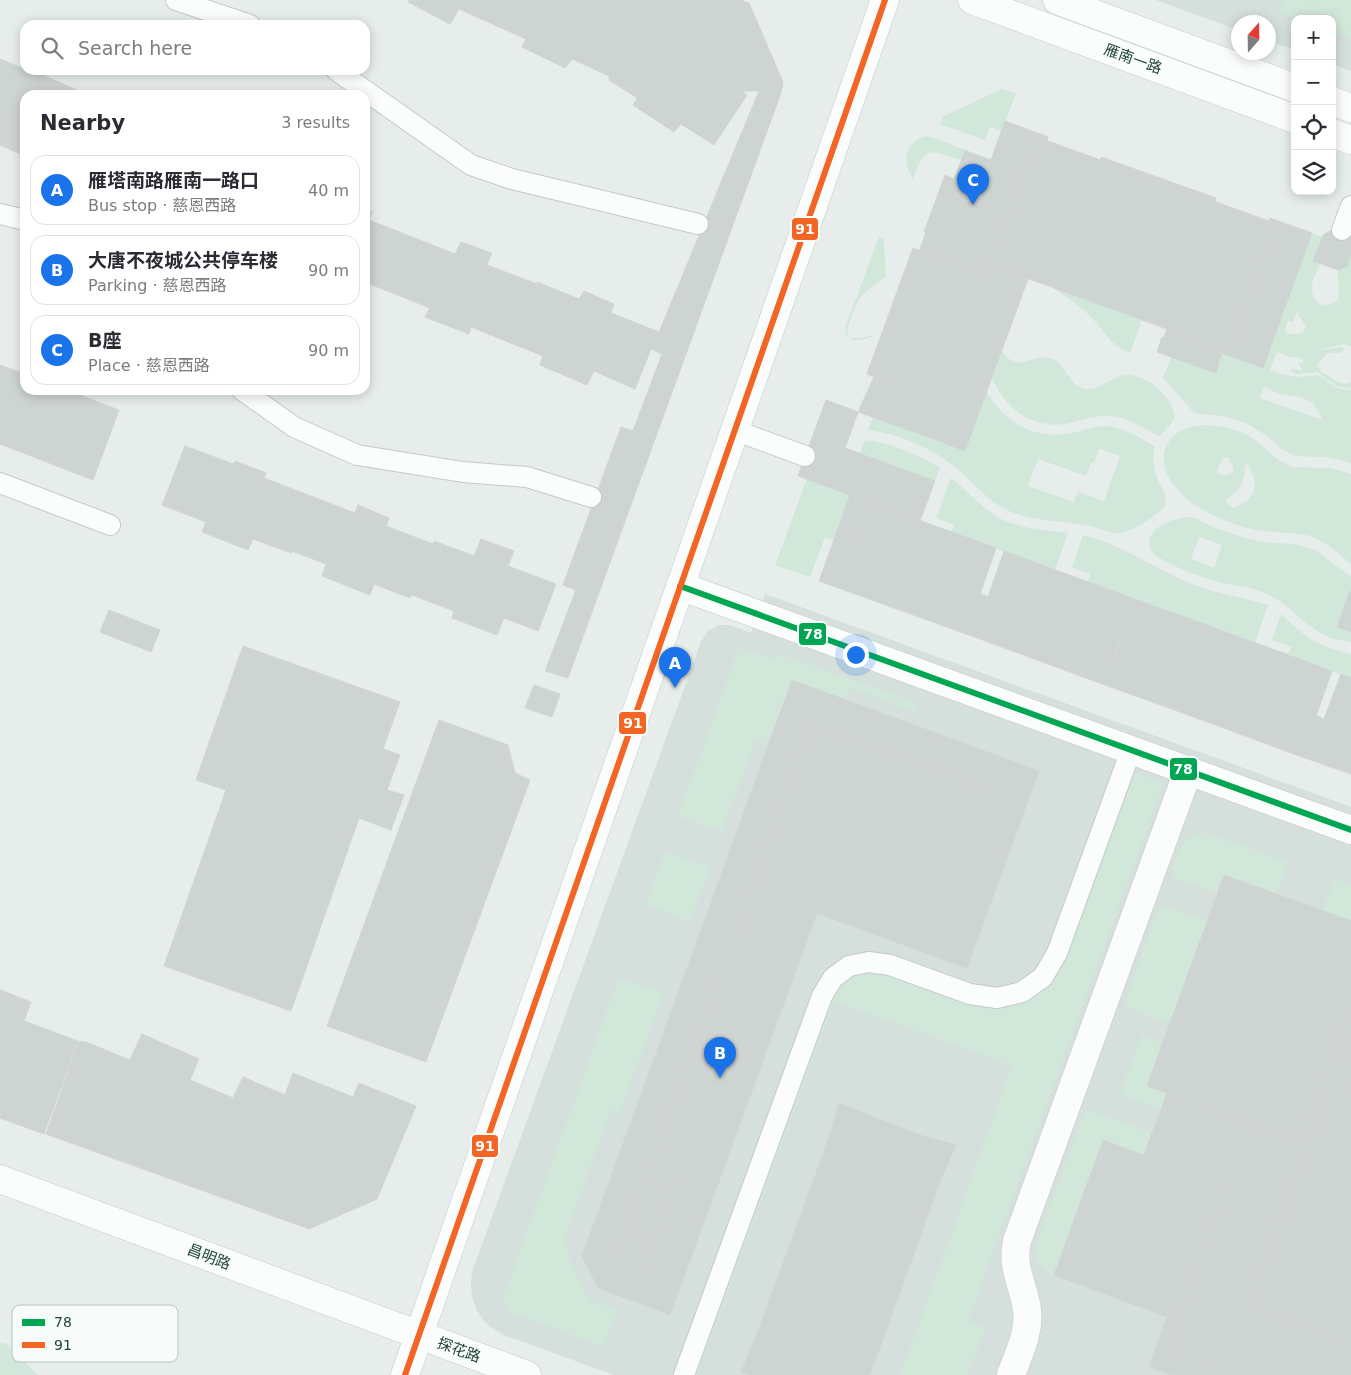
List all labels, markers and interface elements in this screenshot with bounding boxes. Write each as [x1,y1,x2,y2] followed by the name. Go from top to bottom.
[1231,15,1276,60] north arrow
[1291,15,1336,195] map controls
[1291,15,1336,60] button: +
[20,20,370,75] search box
[38,34,66,62] icon: search
[78,37,192,59] text: Search here
[1102,40,1164,78] street label: 雁南一路
[1291,60,1336,105] button: −
[1291,105,1336,150] button: locate
[40,111,125,135] text: Nearby
[281,113,350,132] text: 3 results
[1291,150,1336,195] button: layers
[957,164,989,205] pin: C
[88,169,259,191] text: 雁塔南路雁南一路口
[51,181,63,200] text: A
[308,181,349,200] text: 40 m
[88,196,236,215] text: Bus stop · 慈恩西路
[791,217,819,241] line badge: 91
[795,221,815,237] text: 91
[88,249,278,271] text: 大唐不夜城公共停车楼
[51,261,63,280] text: B
[308,261,349,280] text: 90 m
[88,276,227,295] text: Parking · 慈恩西路
[88,329,121,351] text: B座
[51,341,63,360] text: C
[308,341,349,360] text: 90 m
[88,356,210,375] text: Place · 慈恩西路
[798,622,827,646] line badge: 78
[803,626,823,642] text: 78
[843,642,869,668] your location
[659,647,691,688] pin: A
[618,711,647,735] line badge: 91
[623,715,643,731] text: 91
[1169,757,1198,781] line badge: 78
[1173,761,1193,777] text: 78
[704,1037,736,1078] pin: B
[471,1134,499,1158] line badge: 91
[475,1138,495,1154] text: 91
[185,1241,233,1273] street label: 昌明路
[12,1305,178,1362] legend
[54,1314,72,1330] text: 78
[435,1334,483,1366] street label: 探花路
[54,1337,72,1353] text: 91

